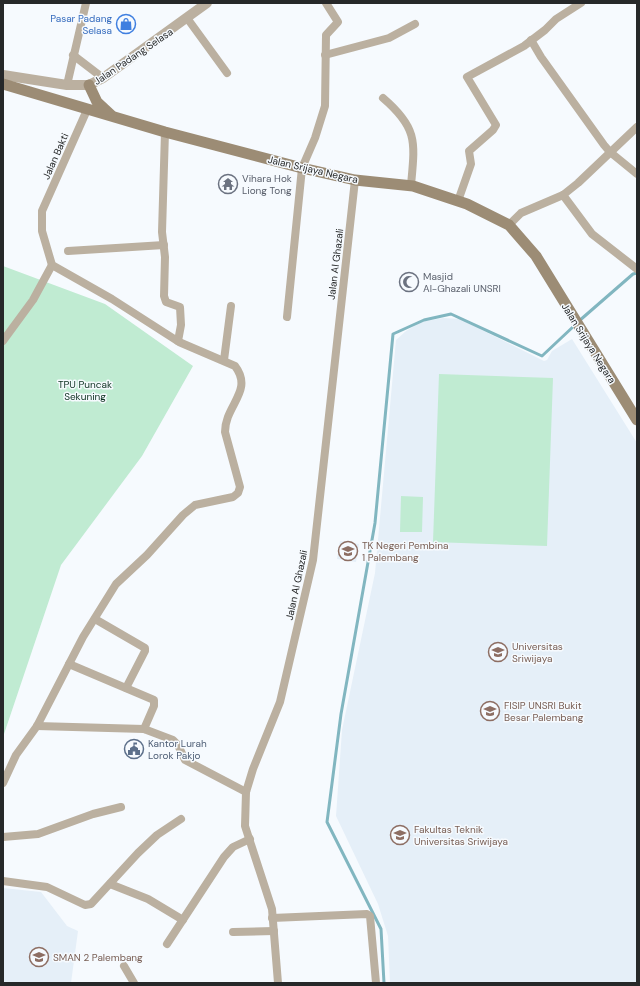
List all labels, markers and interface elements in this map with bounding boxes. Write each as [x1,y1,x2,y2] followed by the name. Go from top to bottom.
[50,12,112,37] place label: Pasar Padang Selasa
[115,13,137,35] shop icon: Pasar Padang Selasa
[91,25,175,88] street label: Jalan Padang Selasa
[39,131,71,181] street label: Jalan Bakti
[266,153,359,186] street label: Jalan Srijaya Negara
[242,172,292,197] place label: Vihara Hok Liong Tong
[217,173,239,195] temple icon: Vihara Hok Liong Tong
[325,228,346,300] street label: Jalan Al Ghazali
[423,270,501,295] place label: Masjid Al-Ghazali UNSRI
[398,271,420,293] mosque icon: Masjid Al-Ghazali UNSRI
[559,301,619,386] street label: Jalan Srijaya Negara
[58,378,112,403] park label: TPU Puncak Sekuning
[362,539,448,564] place label: TK Negeri Pembina 1 Palembang
[337,540,359,562] school or university icon: TK Negeri Pembina 1 Palembang
[283,549,310,621] street label: Jalan Al Ghazali
[512,640,563,665] place label: Universitas Sriwijaya
[487,641,509,663] school or university icon: Universitas Sriwijaya
[504,699,584,724] place label: FISIP UNSRI Bukit Besar Palembang
[479,700,501,722] school or university icon: FISIP UNSRI Bukit Besar Palembang
[148,737,207,762] place label: Kantor Lurah Lorok Pakjo
[123,738,145,760] public building icon: Kantor Lurah Lorok Pakjo
[414,823,508,848] place label: Fakultas Teknik Universitas Sriwijaya
[389,824,411,846] school or university icon: Fakultas Teknik Universitas Sriwijaya
[28,946,50,968] school or university icon: SMAN 2 Palembang
[53,951,143,964] place label: SMAN 2 Palembang

